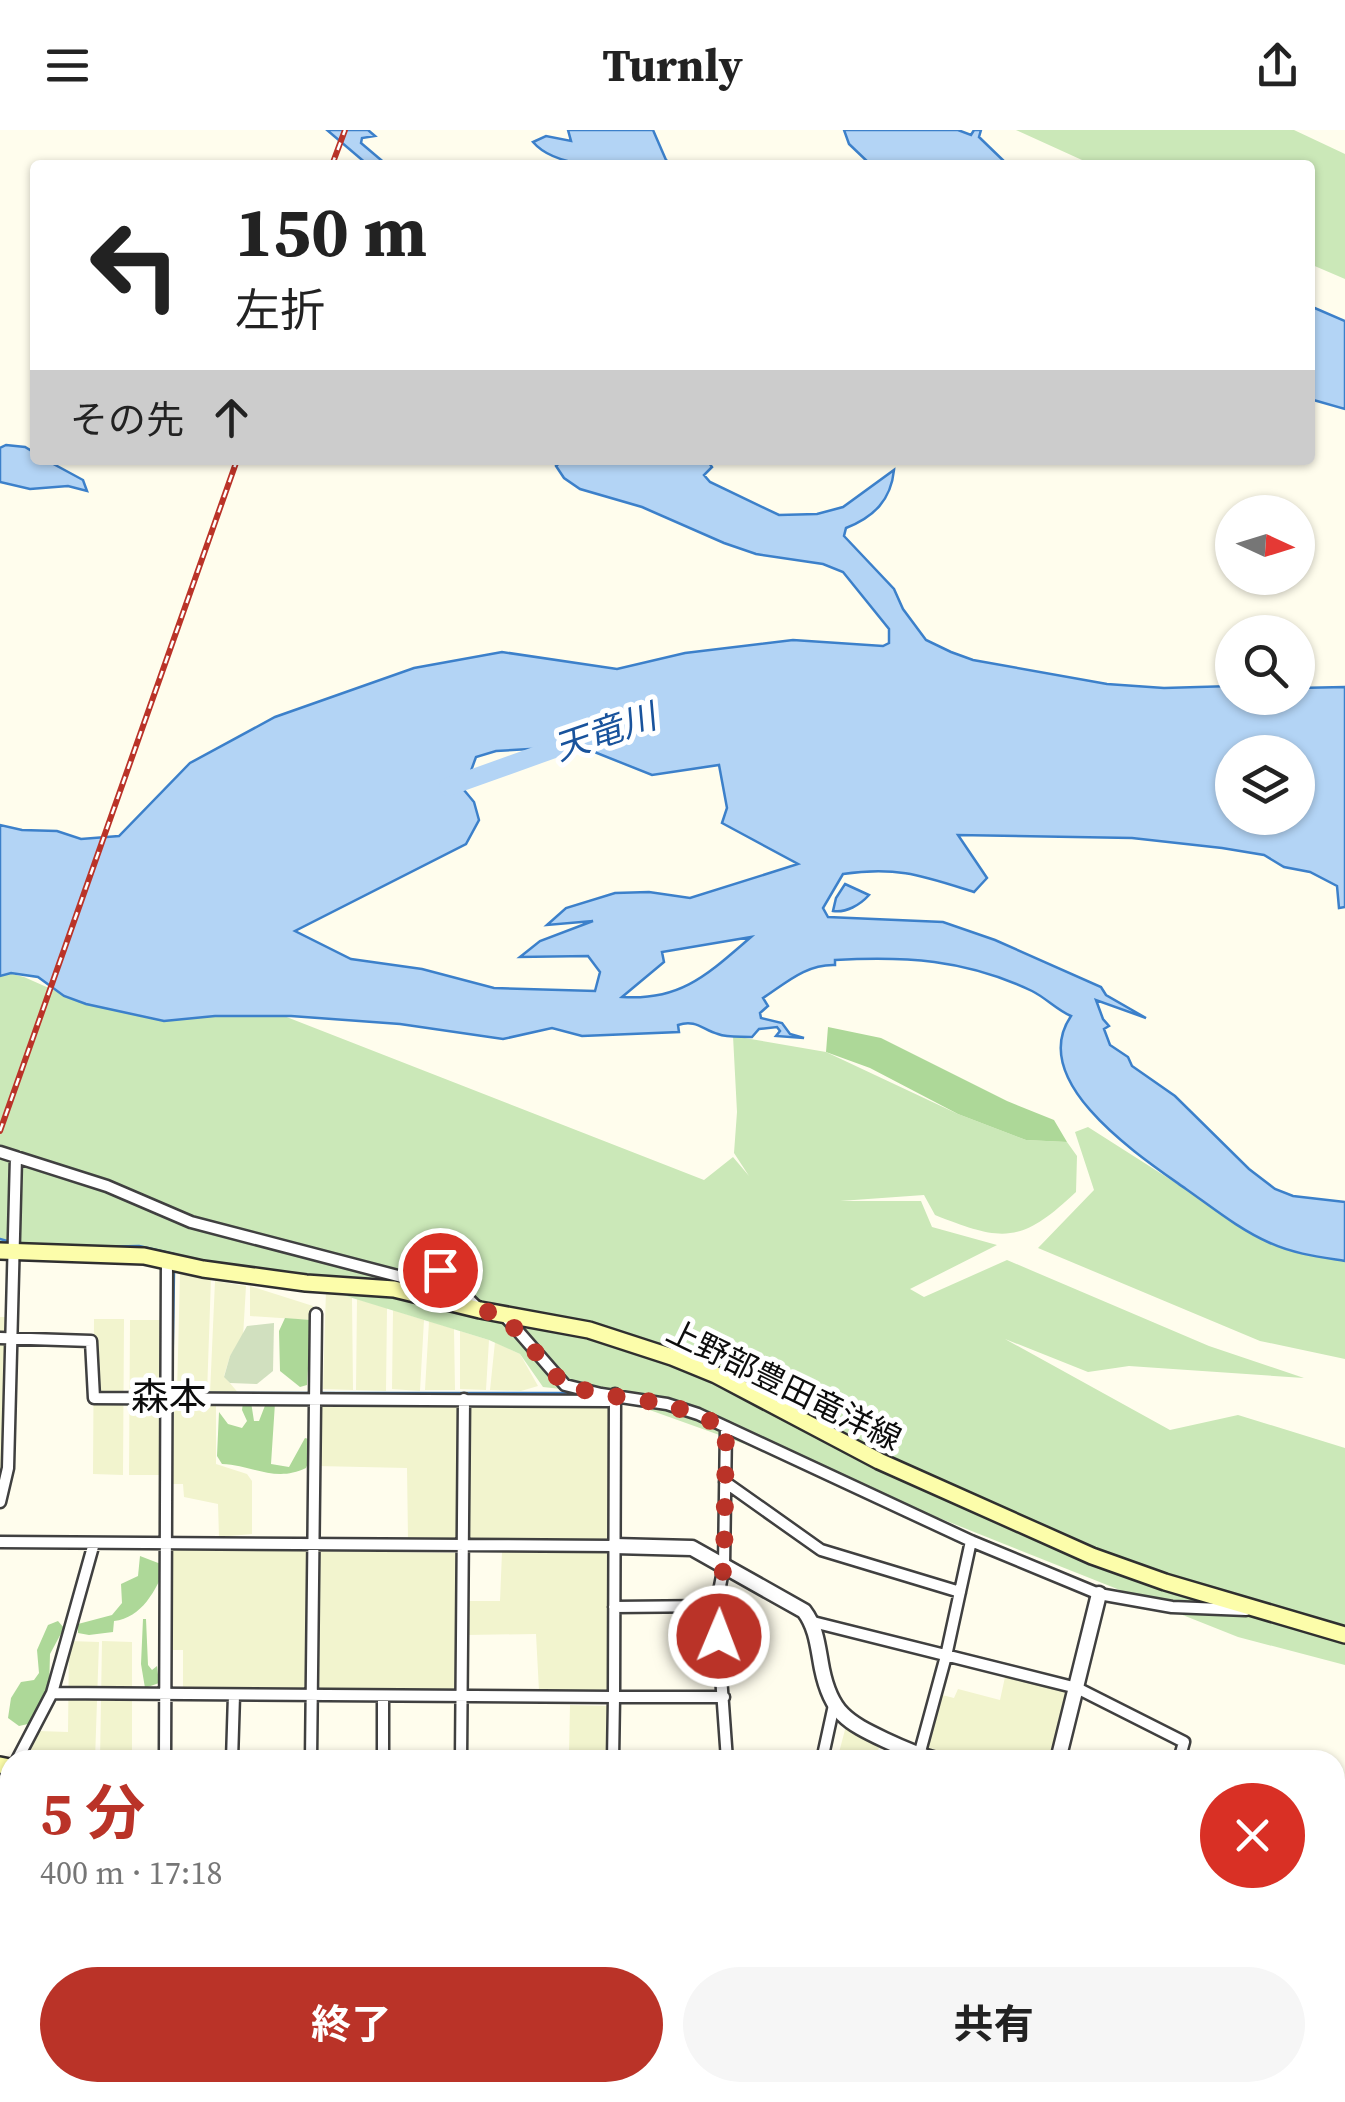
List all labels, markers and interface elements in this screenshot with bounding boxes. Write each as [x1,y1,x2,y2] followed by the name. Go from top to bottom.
[602,34,743,96] text: Turnly
[40,38,95,93] icon: menu
[1250,38,1305,93] icon: share
[235,183,427,279] text: 150 m
[70,200,200,330] icon: left
[235,279,325,341] text: 左折
[204,390,259,445] icon: ahead
[70,394,184,446] text: その先
[1215,495,1315,595] north arrow
[1215,495,1315,835] map controls
[1215,615,1315,715] button: search
[548,691,666,772] water label: 天竜川
[1215,735,1315,835] button: layers
[398,1228,483,1313] pin
[413,1243,468,1298] icon: arrive
[659,1309,909,1461] street label: 上野部豊田竜洋線
[131,1371,207,1423] district label: 森本
[667,1584,771,1688] position arrow
[40,1772,145,1854] text: 5 分
[1200,1783,1305,1888] button: close
[40,1851,222,1895] text: 400 m · 17:18
[40,1967,663,2082] button: 終了
[683,1967,1305,2082] button: 共有

